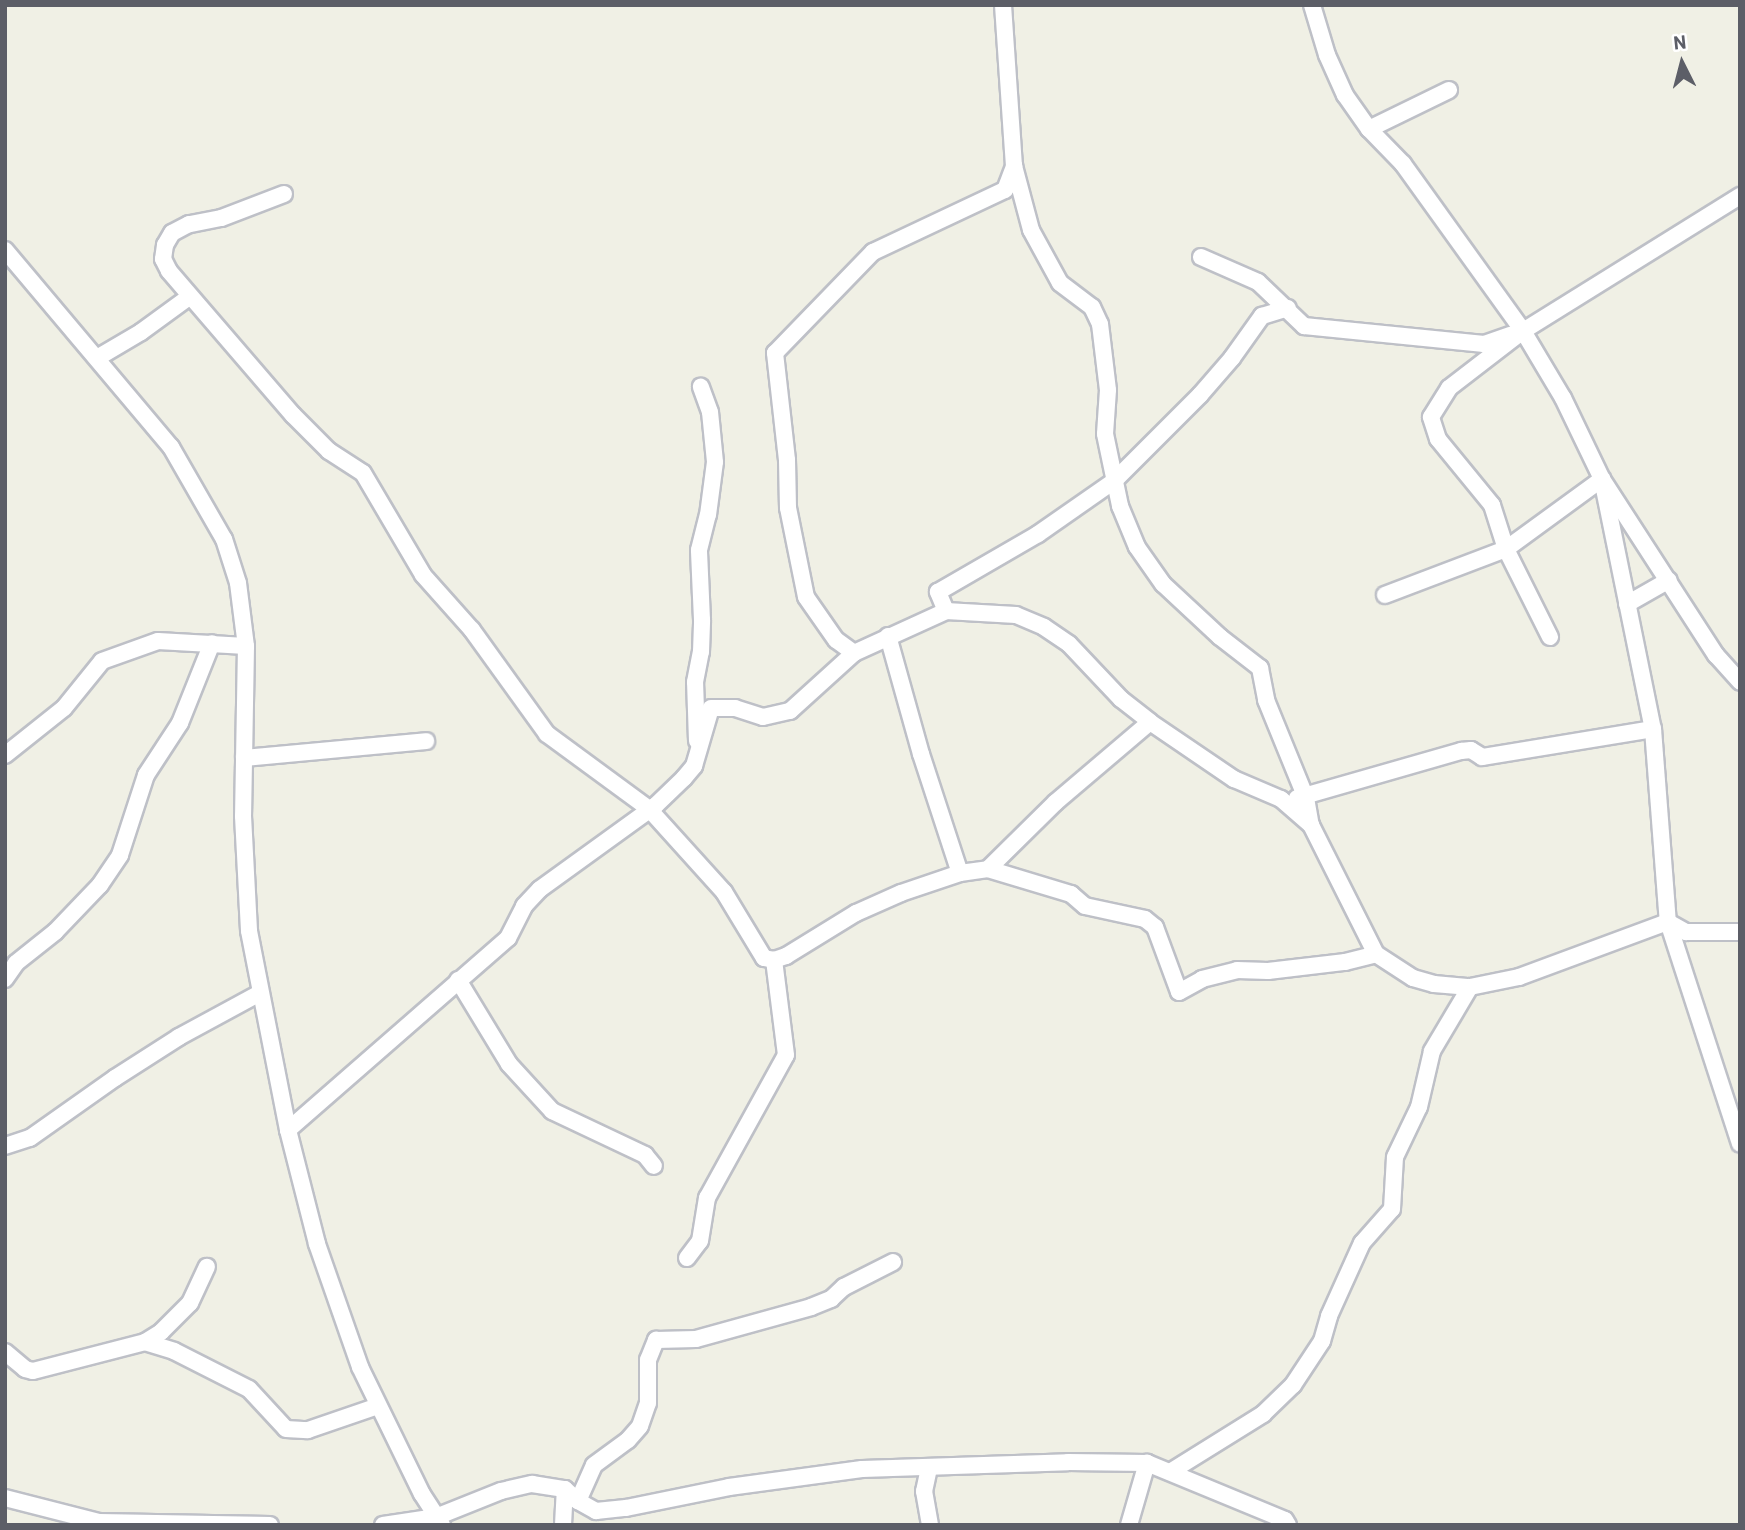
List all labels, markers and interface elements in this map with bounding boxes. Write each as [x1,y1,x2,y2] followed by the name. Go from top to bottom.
[1647,28,1717,98] north arrow
[1672,30,1687,54] text: N

